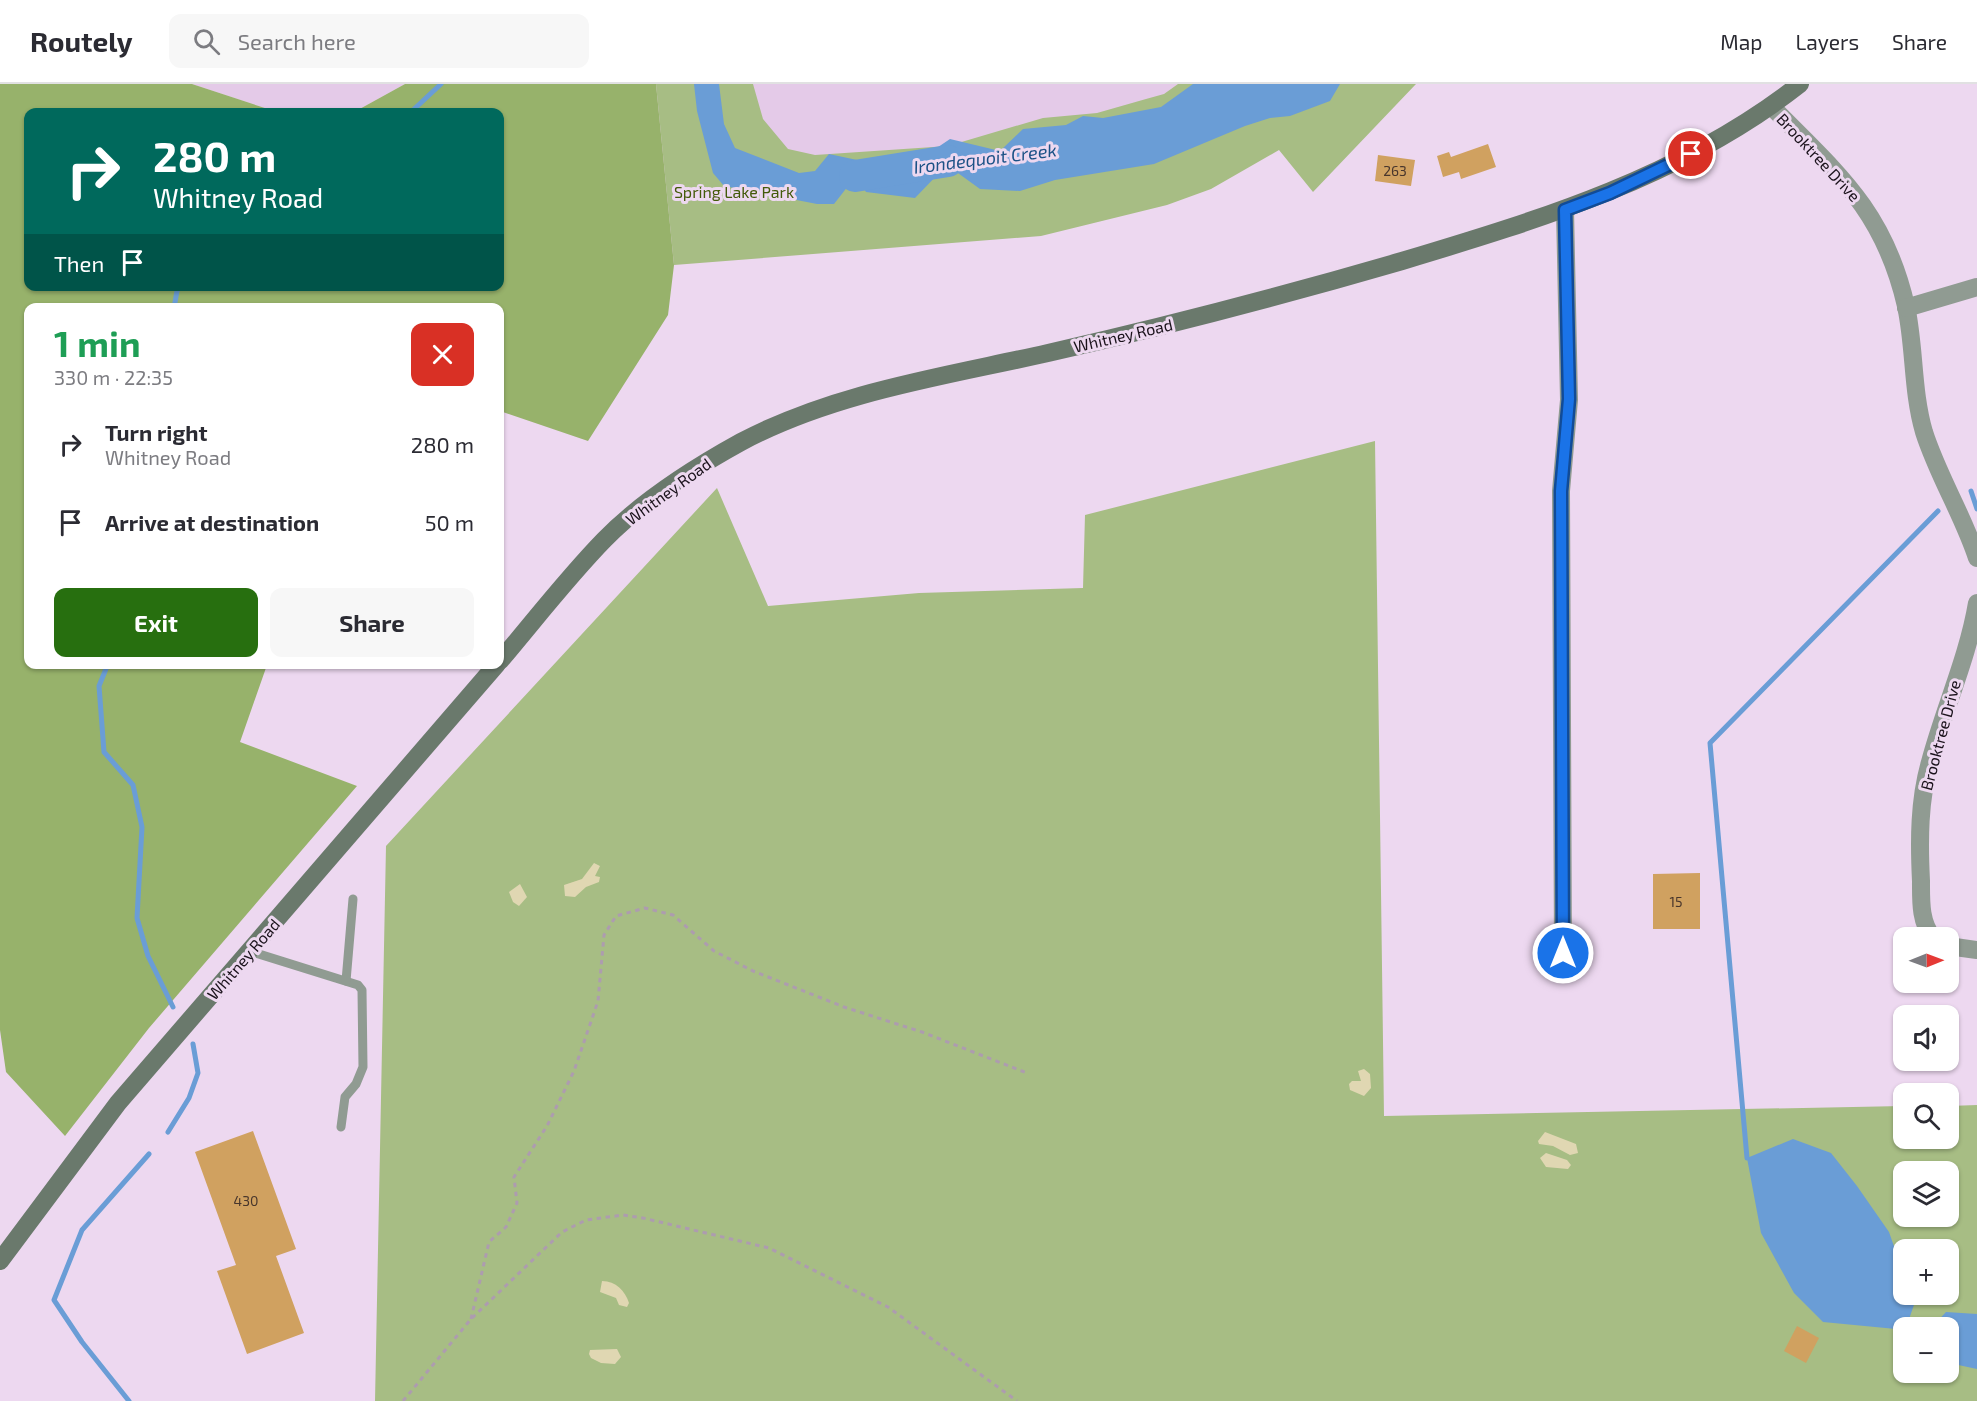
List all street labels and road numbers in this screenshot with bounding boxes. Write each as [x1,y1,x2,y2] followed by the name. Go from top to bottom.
[1773,109,1865,205] street label: Brooktree Drive
[1072,314,1174,356] street label: Whitney Road
[622,454,714,528] street label: Whitney Road
[1916,678,1964,792] street label: Brooktree Drive
[203,915,283,1003] street label: Whitney Road

